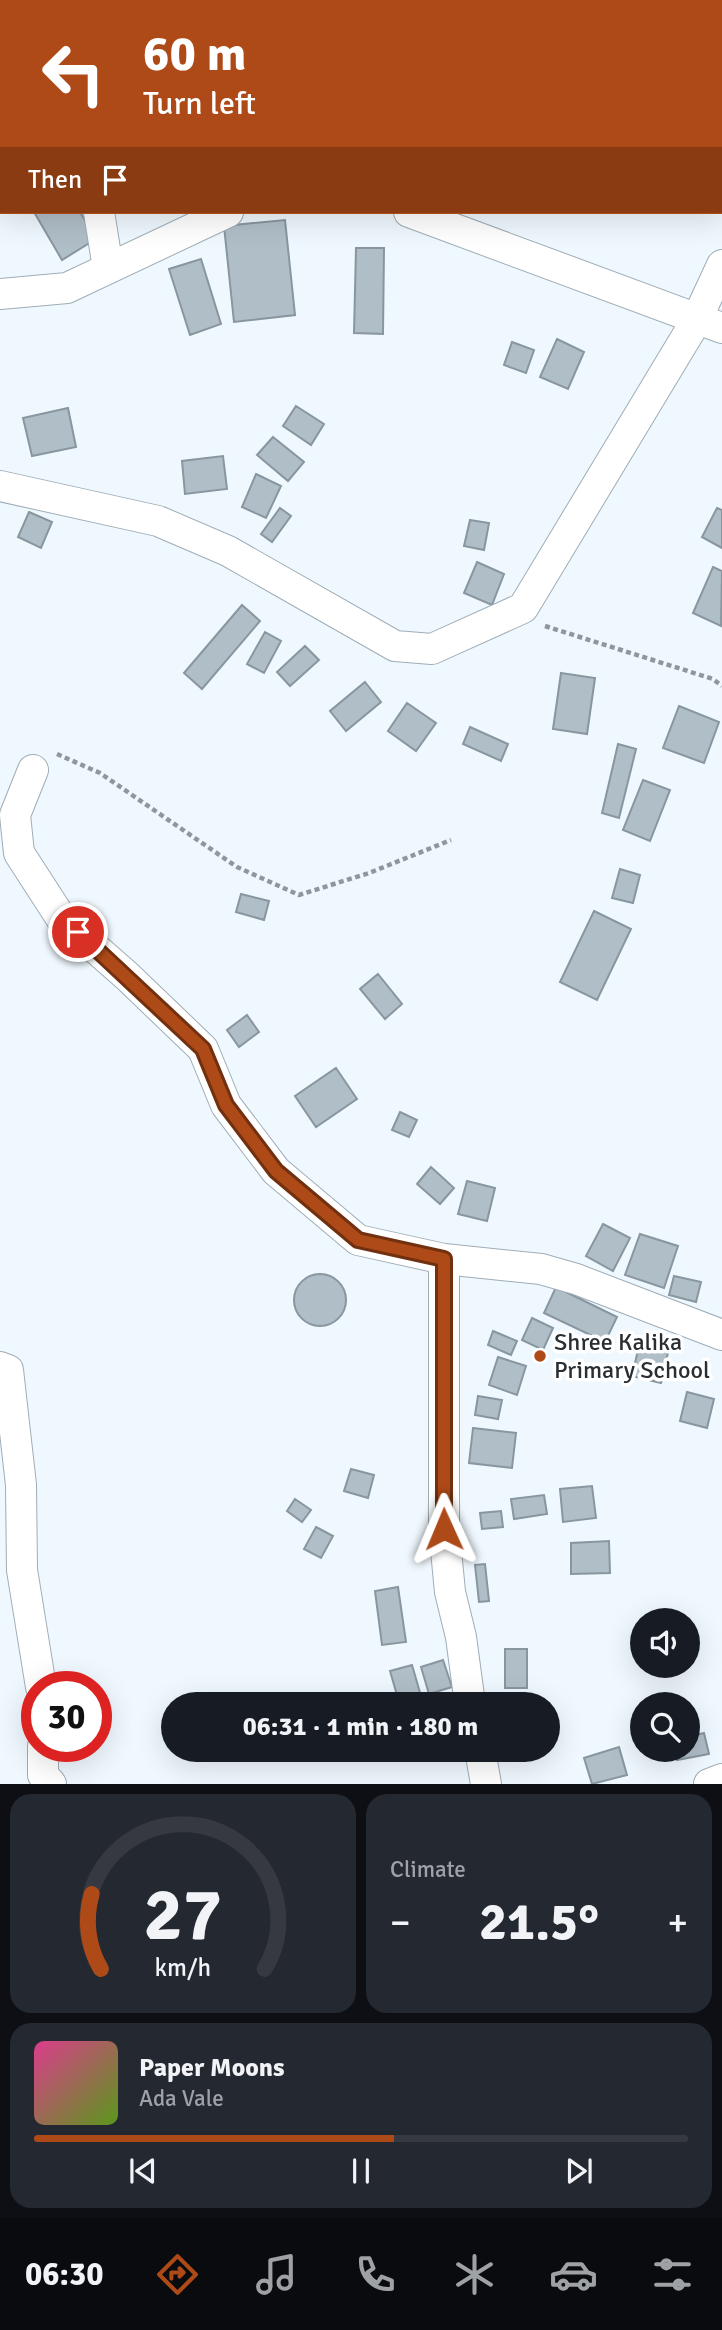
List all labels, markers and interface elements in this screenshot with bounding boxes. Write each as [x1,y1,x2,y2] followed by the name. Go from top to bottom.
[143,24,246,84] text: 60 m
[28,28,119,119] icon: left
[143,84,256,123] text: Turn left
[96,161,134,199] icon: arrive
[28,164,82,196] text: Then
[48,902,108,962] pin
[59,913,97,951] icon: arrive
[554,1327,710,1385] place label: Shree Kalika Primary School
[532,1348,548,1364] marker: Shree Kalika Primary School
[407,1492,481,1566] position arrow
[630,1608,700,1762] map controls
[630,1608,700,1678] button: sound
[21,1671,112,1762] speed limit sign: 30
[630,1692,700,1762] button: search
[243,1711,478,1743] text: 06:31 · 1 min · 180 m
[390,1855,466,1884] text: Climate
[144,1872,222,1961] text: 27
[479,1890,599,1954] text: 21.5°
[390,1899,411,1946] text: −
[667,1899,688,1946] text: +
[155,1952,211,1983] text: km/h
[139,2052,285,2084] text: Paper Moons
[139,2084,224,2113] text: Ada Vale
[124,2152,162,2190] icon: previous
[342,2152,380,2190] icon: pause
[560,2152,598,2190] icon: next
[153,2250,202,2299] icon: directions
[252,2250,301,2299] icon: music
[351,2250,400,2299] icon: phone
[450,2250,499,2299] icon: climate
[549,2250,598,2299] icon: car
[648,2250,697,2299] icon: filters
[25,2255,104,2294] text: 06:30

